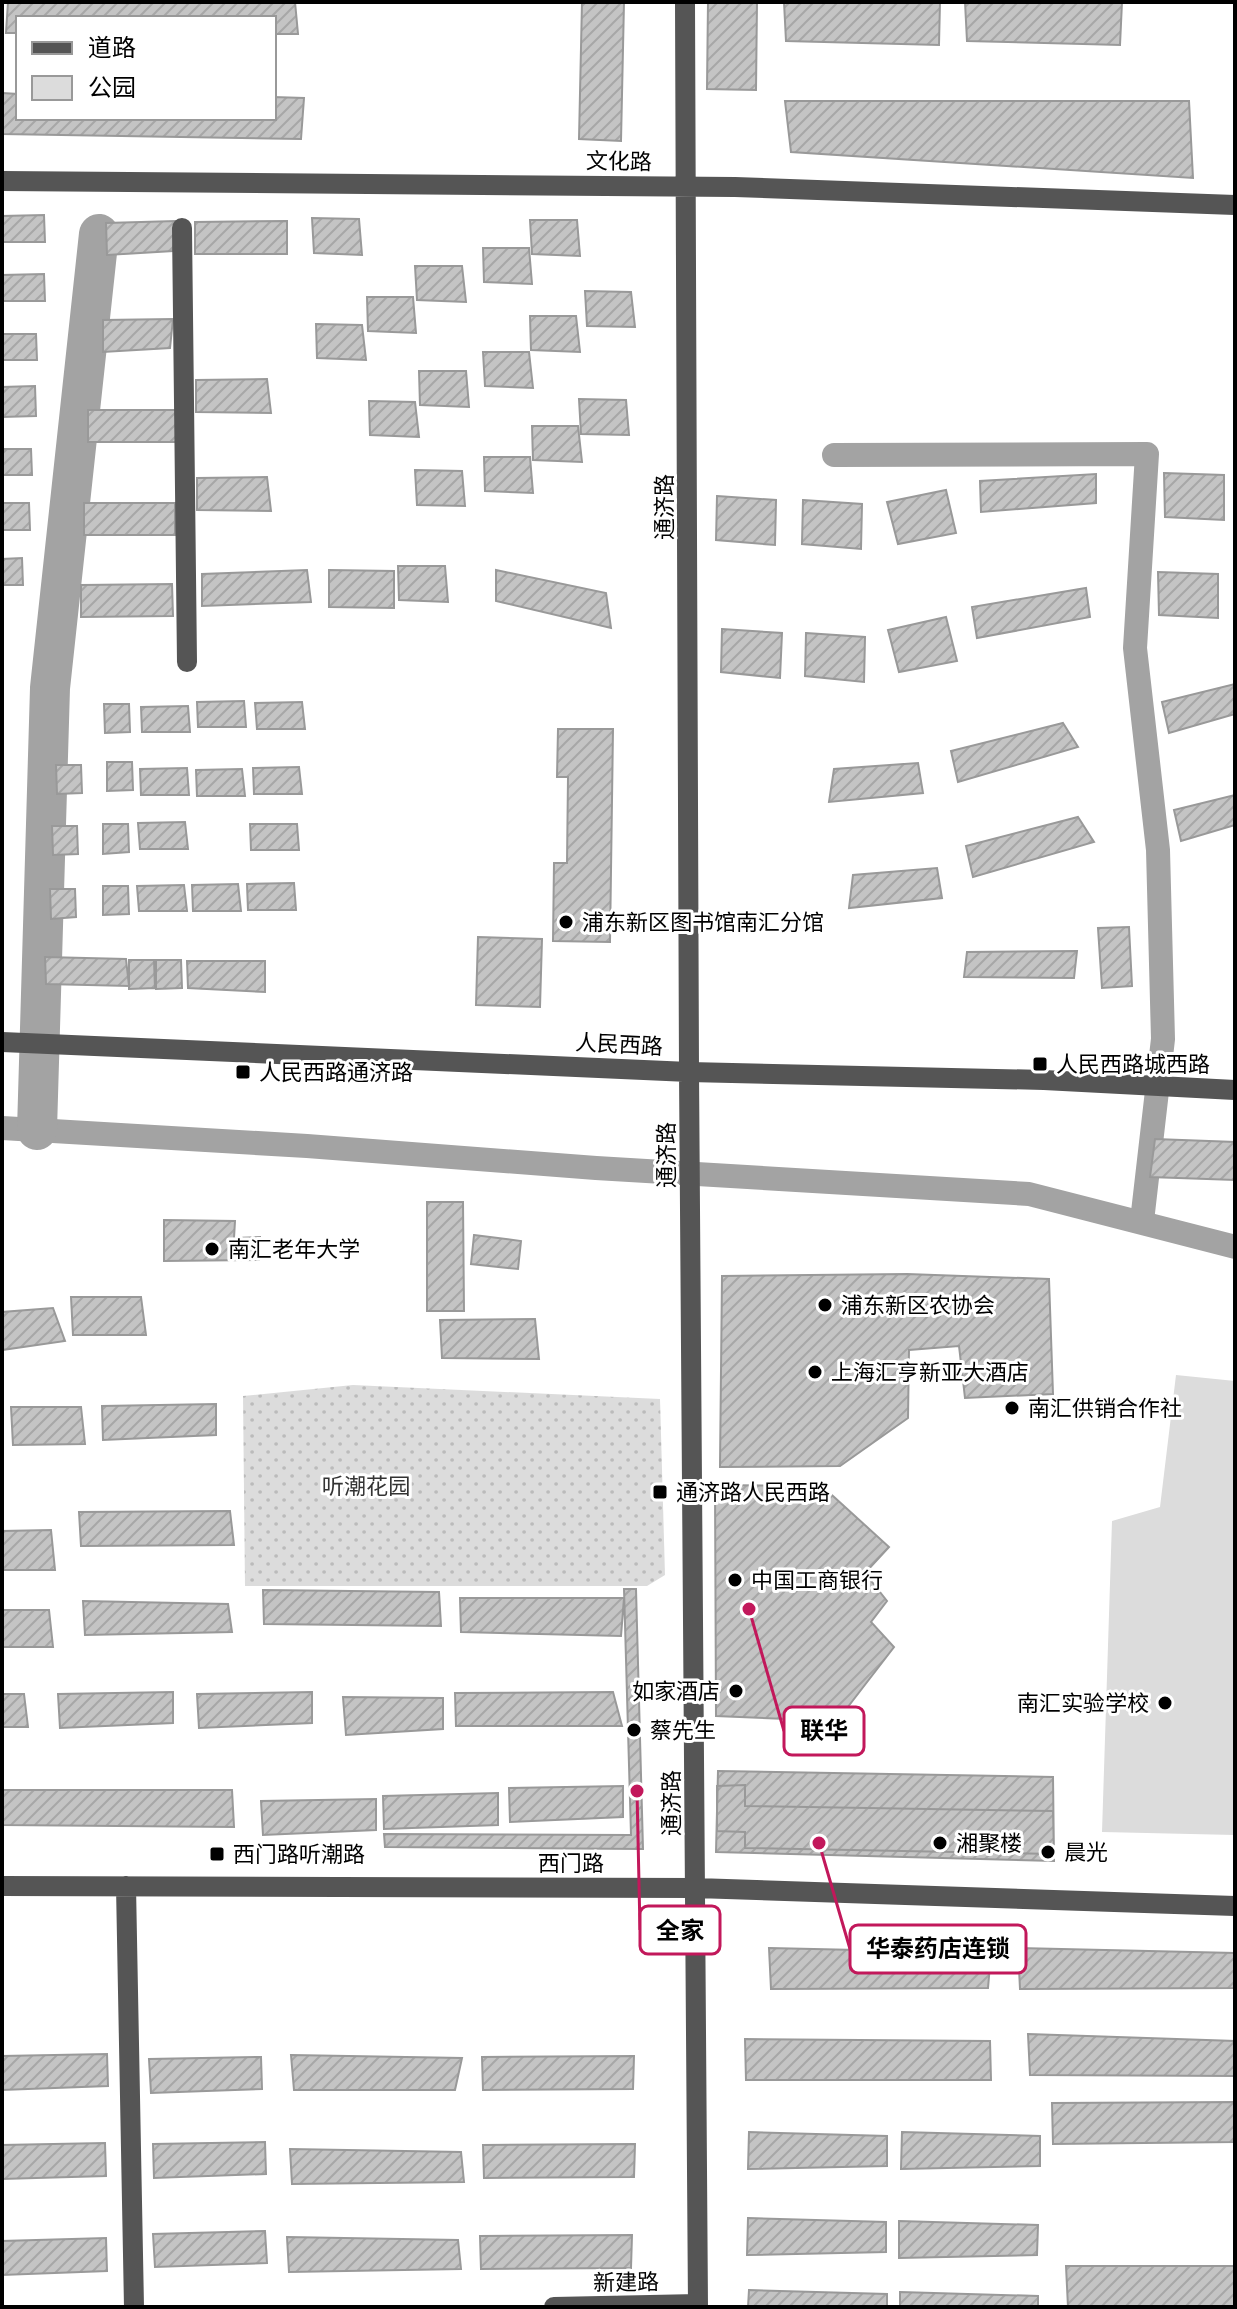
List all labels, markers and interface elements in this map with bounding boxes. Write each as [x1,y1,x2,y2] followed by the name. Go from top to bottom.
[16,16,276,120] legend
[88,30,136,63] text: 道路
[88,70,136,103] text: 公园
[586,145,652,177] street label: 文化路
[649,474,679,540] street label: 通济路
[582,907,824,937] place label: 浦东新区图书馆南汇分馆
[557,913,575,931] marker: 浦东新区图书馆南汇分馆
[574,1027,664,1061] street label: 人民西路
[1056,1049,1210,1079] place label: 人民西路城西路
[1031,1055,1049,1073] marker: 人民西路城西路
[259,1057,413,1087] place label: 人民西路通济路
[234,1063,252,1081] marker: 人民西路通济路
[651,1122,681,1188] street label: 通济路
[228,1234,360,1264] place label: 南汇老年大学
[203,1240,221,1258] marker: 南汇老年大学
[841,1290,995,1320] place label: 浦东新区农协会
[816,1296,834,1314] marker: 浦东新区农协会
[831,1357,1029,1387] place label: 上海汇亨新亚大酒店
[806,1363,824,1381] marker: 上海汇亨新亚大酒店
[1028,1393,1182,1423] place label: 南汇供销合作社
[1003,1399,1021,1417] marker: 南汇供销合作社
[322,1471,410,1501] park label: 听潮花园
[676,1477,830,1507] place label: 通济路人民西路
[651,1483,669,1501] marker: 通济路人民西路
[751,1565,883,1595] place label: 中国工商银行
[726,1571,744,1589] marker: 中国工商银行
[632,1676,720,1706] place label: 如家酒店
[727,1682,745,1700] marker: 如家酒店
[1017,1688,1149,1718] place label: 南汇实验学校
[1156,1694,1174,1712] marker: 南汇实验学校
[784,1707,864,1755] callout: 联华
[800,1713,848,1746] text: 联华
[650,1715,716,1745] place label: 蔡先生
[625,1721,643,1739] marker: 蔡先生
[656,1770,686,1836] street label: 通济路
[956,1828,1022,1858] place label: 湘聚楼
[931,1834,949,1852] marker: 湘聚楼
[1064,1837,1108,1867] place label: 晨光
[233,1839,365,1869] place label: 西门路听潮路
[1039,1843,1057,1861] marker: 晨光
[208,1845,226,1863] marker: 西门路听潮路
[538,1848,604,1878] street label: 西门路
[640,1906,720,1954] callout: 全家
[656,1913,704,1946] text: 全家
[850,1925,1026,1973] callout: 华泰药店连锁
[866,1931,1010,1964] text: 华泰药店连锁
[593,2266,659,2298] street label: 新建路

